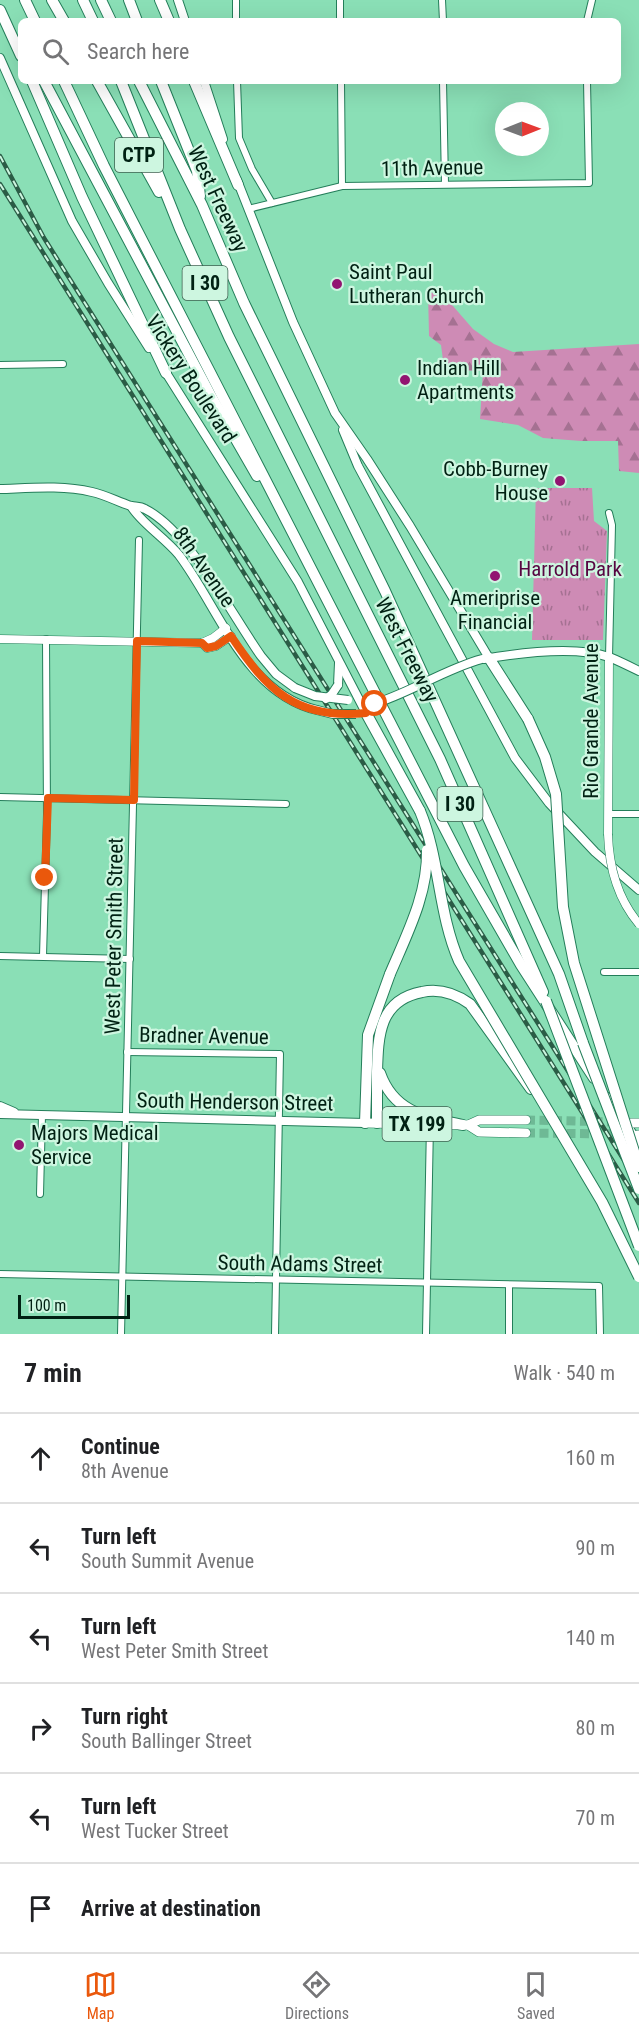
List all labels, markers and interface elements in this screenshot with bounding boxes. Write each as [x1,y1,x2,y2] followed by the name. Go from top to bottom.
[18,18,621,84] search box
[39,35,72,68] icon: search
[87,39,189,64] text: Search here
[495,102,549,156] north arrow
[115,138,163,172] road number: CTP
[183,142,253,256] street label: West Freeway
[381,155,484,181] street label: 11th Avenue
[349,260,484,308] place label: Saint Paul Lutheran Church
[182,266,228,300] road number: I 30
[330,277,344,291] marker: Saint Paul Lutheran Church
[141,311,241,447] street label: Vickery Boulevard
[417,356,514,404] place label: Indian Hill Apartments
[398,373,412,387] marker: Indian Hill Apartments
[443,457,548,505] place label: Cobb-Burney House
[553,474,567,488] marker: Cobb-Burney House
[168,522,240,612] street label: 8th Avenue
[518,557,622,581] park label: Harrold Park
[488,569,502,583] marker: Ameriprise Financial
[450,586,540,634] place label: Ameriprise Financial
[370,594,444,707] street label: West Freeway
[579,643,603,799] street label: Rio Grande Avenue
[361,690,387,716] route start
[438,787,482,821] road number: I 30
[100,837,128,1035] street label: West Peter Smith Street
[31,864,57,890] route end
[139,1023,269,1049] street label: Bradner Avenue
[136,1088,334,1116] street label: South Henderson Street
[382,1107,452,1141] road number: TX 199
[31,1121,159,1169] place label: Majors Medical Service
[12,1138,26,1152] marker: Majors Medical Service
[217,1251,383,1277] street label: South Adams Street
[18,1292,130,1320] scale bar
[27,1296,66,1315] text: 100 m
[24,1358,82,1388] text: 7 min
[514,1361,615,1385] text: Walk · 540 m
[81,1434,160,1459] text: Continue
[24,1442,57,1475] icon: ahead
[566,1446,615,1470] text: 160 m
[81,1459,169,1483] text: 8th Avenue
[81,1524,156,1549] text: Turn left
[24,1532,57,1565] icon: left
[576,1536,615,1560] text: 90 m
[81,1549,254,1573] text: South Summit Avenue
[81,1614,156,1639] text: Turn left
[24,1622,57,1655] icon: left
[566,1626,615,1650] text: 140 m
[81,1639,268,1663] text: West Peter Smith Street
[81,1704,168,1729] text: Turn right
[24,1712,57,1745] icon: right
[576,1716,615,1740] text: 80 m
[81,1729,252,1753] text: South Ballinger Street
[81,1794,156,1819] text: Turn left
[24,1802,57,1835] icon: left
[576,1806,615,1830] text: 70 m
[81,1819,229,1843] text: West Tucker Street
[24,1892,57,1925] icon: arrive
[81,1896,261,1921] text: Arrive at destination
[84,1968,117,2023] tab: Map
[285,1968,349,2023] tab: Directions
[517,1968,555,2023] tab: Saved

